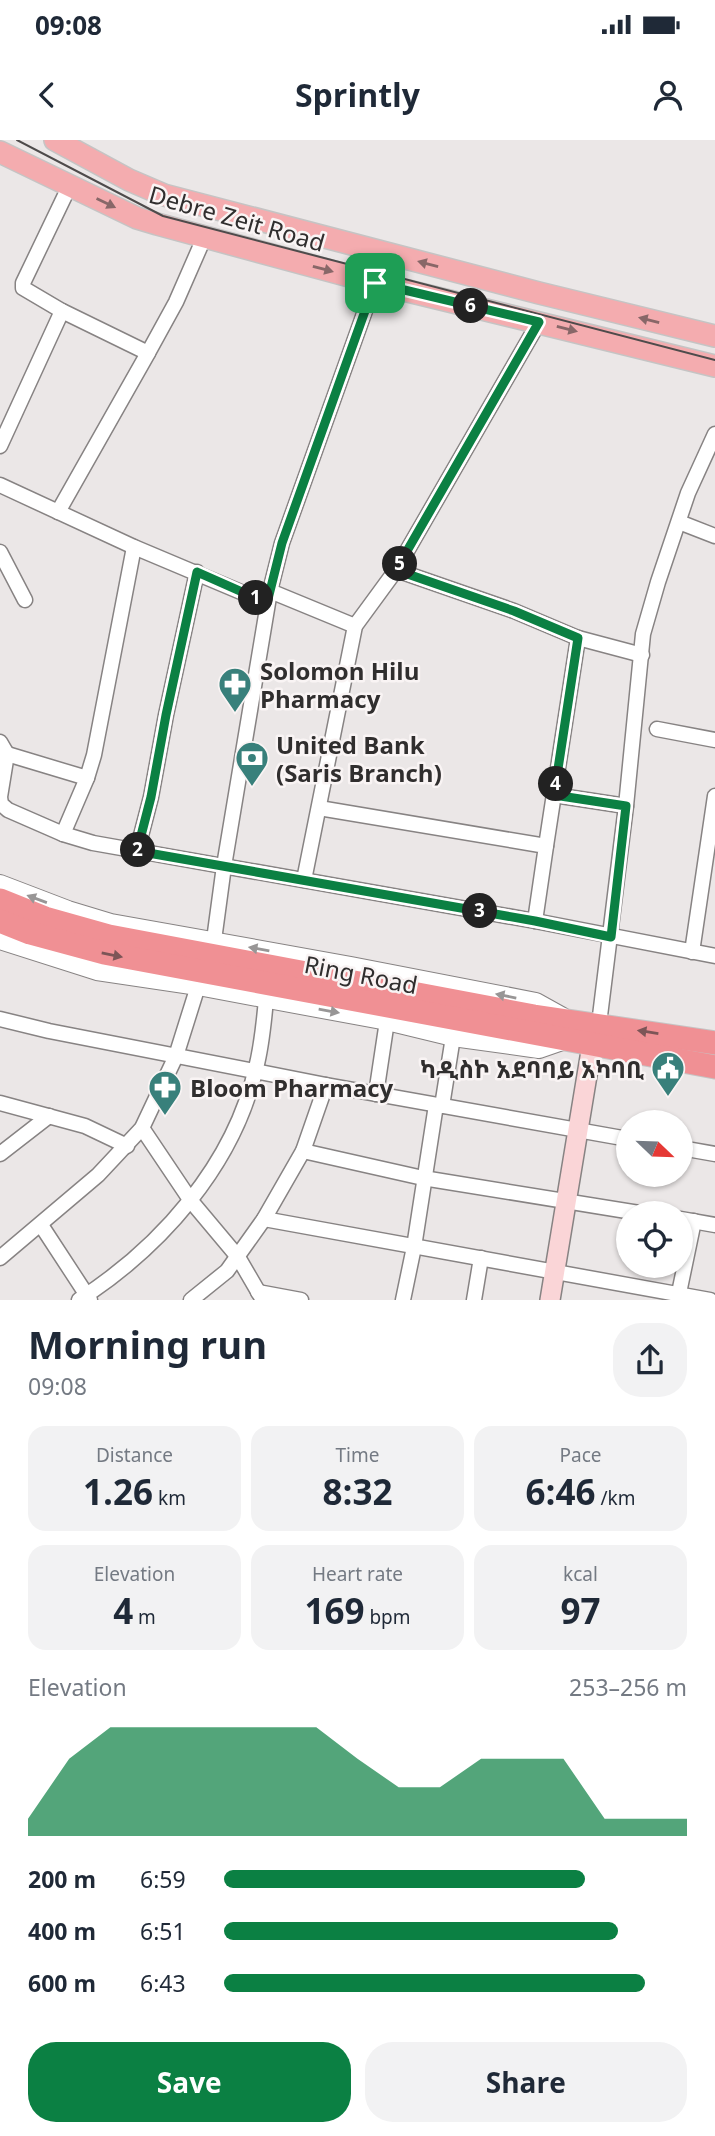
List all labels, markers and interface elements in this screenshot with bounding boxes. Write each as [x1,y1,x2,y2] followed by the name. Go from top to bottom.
[35,7,102,43] text: 09:08
[295,73,420,116] text: Sprintly
[28,76,66,114] icon: back
[649,76,687,114] icon: person
[145,177,329,259] street label: Debre Zeit Road
[96,196,116,208] one-way arrow
[345,253,405,313] pin
[417,258,439,269] one-way arrow
[312,264,334,275] one-way arrow
[356,264,394,302] icon: arrive
[454,288,489,324] pin: 6
[465,292,476,318] text: 6
[638,314,660,325] one-way arrow
[556,324,578,335] one-way arrow
[382,546,418,582] pin: 5
[394,550,405,576] text: 5
[238,580,274,616] pin: 1
[250,584,261,610] text: 1
[260,654,419,715] place label: Solomon Hilu Pharmacy
[216,665,254,714] pharmacy icon: Solomon Hilu Pharmacy
[276,728,442,789] place label: United Bank (Saris Branch)
[233,739,271,788] bank icon: United Bank (Saris Branch)
[538,766,574,802] pin: 4
[550,770,561,796] text: 4
[120,832,156,868] pin: 2
[132,836,143,862] text: 2
[27,893,48,904] one-way arrow
[462,894,498,928] pin: 3
[474,897,485,923] text: 3
[248,943,270,954] one-way arrow
[302,947,420,1001] street label: Ring Road
[101,949,123,960] one-way arrow
[495,991,517,1002] one-way arrow
[319,1005,341,1016] one-way arrow
[636,1026,658,1037] one-way arrow
[649,1049,687,1098] public building icon: ካዲስኮ አደባባይ አካባቢ
[420,1052,644,1085] place label: ካዲስኮ አደባባይ አካባቢ
[146,1068,184,1117] pharmacy icon: Bloom Pharmacy
[190,1071,394,1104] place label: Bloom Pharmacy
[616,1110,693,1186] north arrow
[616,1110,693,1278] map controls
[616,1201,693,1278] button: locate
[28,1318,267,1370] text: Morning run
[613,1323,687,1397] button: share
[28,1370,87,1402] text: 09:08
[96,1442,173,1468] text: Distance
[336,1442,379,1468] text: Time
[560,1442,602,1468] text: Pace
[83,1468,153,1515] text: 1.26
[322,1468,393,1515] text: 8:32
[526,1468,596,1515] text: 6:46
[153,1485,186,1511] text: km
[596,1485,635,1511] text: /km
[94,1561,175,1587] text: Elevation
[312,1561,403,1587] text: Heart rate
[563,1561,598,1587] text: kcal
[113,1587,133,1634] text: 4
[304,1587,364,1634] text: 169
[560,1587,601,1634] text: 97
[133,1604,156,1630] text: m
[364,1604,411,1630] text: bpm
[28,1671,127,1703] text: Elevation
[569,1671,687,1703] text: 253–256 m
[28,1863,96,1895] text: 200 m
[140,1863,186,1895] text: 6:59
[28,1915,96,1947] text: 400 m
[140,1915,186,1947] text: 6:51
[28,1967,96,1999] text: 600 m
[140,1967,186,1999] text: 6:43
[28,2042,351,2122] button: Save
[365,2042,687,2122] button: Share

